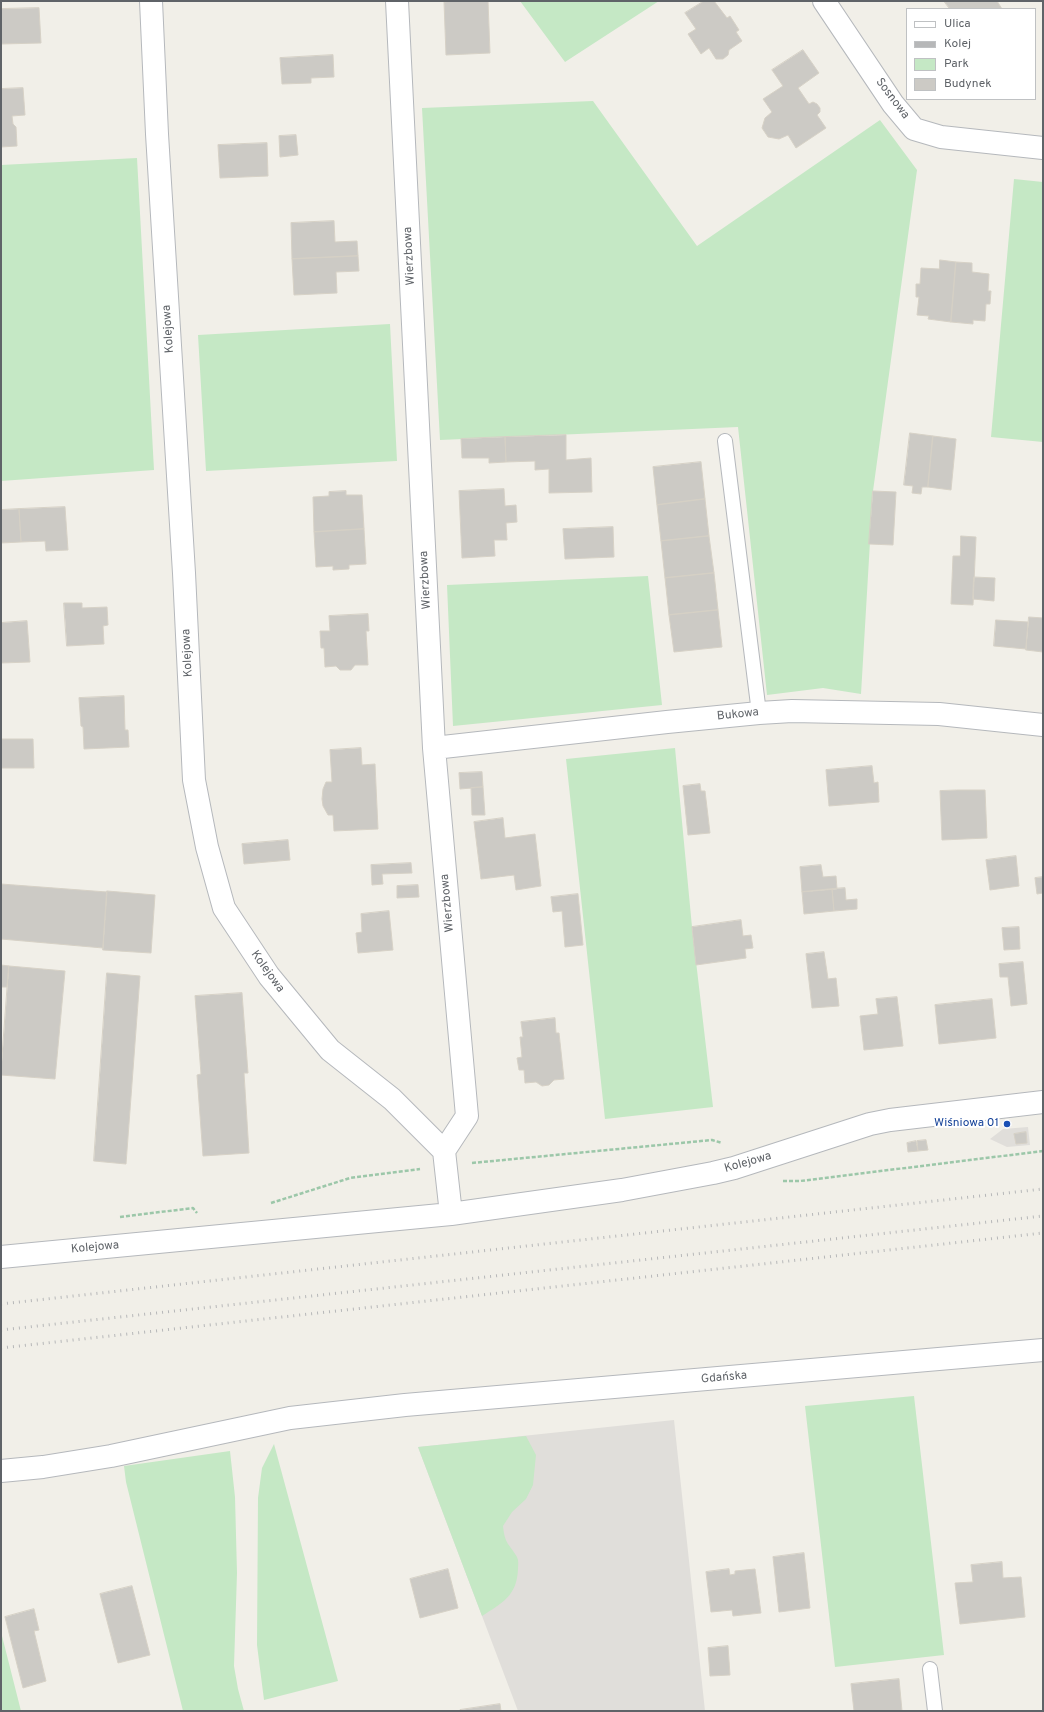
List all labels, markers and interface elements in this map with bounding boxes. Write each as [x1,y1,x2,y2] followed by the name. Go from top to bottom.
[906,8,1036,100] legend
[944,16,971,32] text: Ulica
[944,36,971,52] text: Kolej
[944,56,969,72] text: Park
[872,76,912,122] street label: Sosnowa
[944,76,992,92] text: Budynek
[401,226,419,286] street label: Wierzbowa
[160,304,178,354] street label: Kolejowa
[417,550,435,610] street label: Wierzbowa
[180,629,196,677] street label: Kolejowa
[716,706,760,724] street label: Bukowa
[438,873,458,933] street label: Wierzbowa
[247,948,287,996] street label: Kolejowa
[934,1117,999,1131] place label: Wiśniowa 01
[1002,1119,1012,1129] marker: Wiśniowa 01
[723,1149,773,1177] street label: Kolejowa
[70,1239,120,1257] street label: Kolejowa
[700,1369,748,1387] street label: Gdańska

